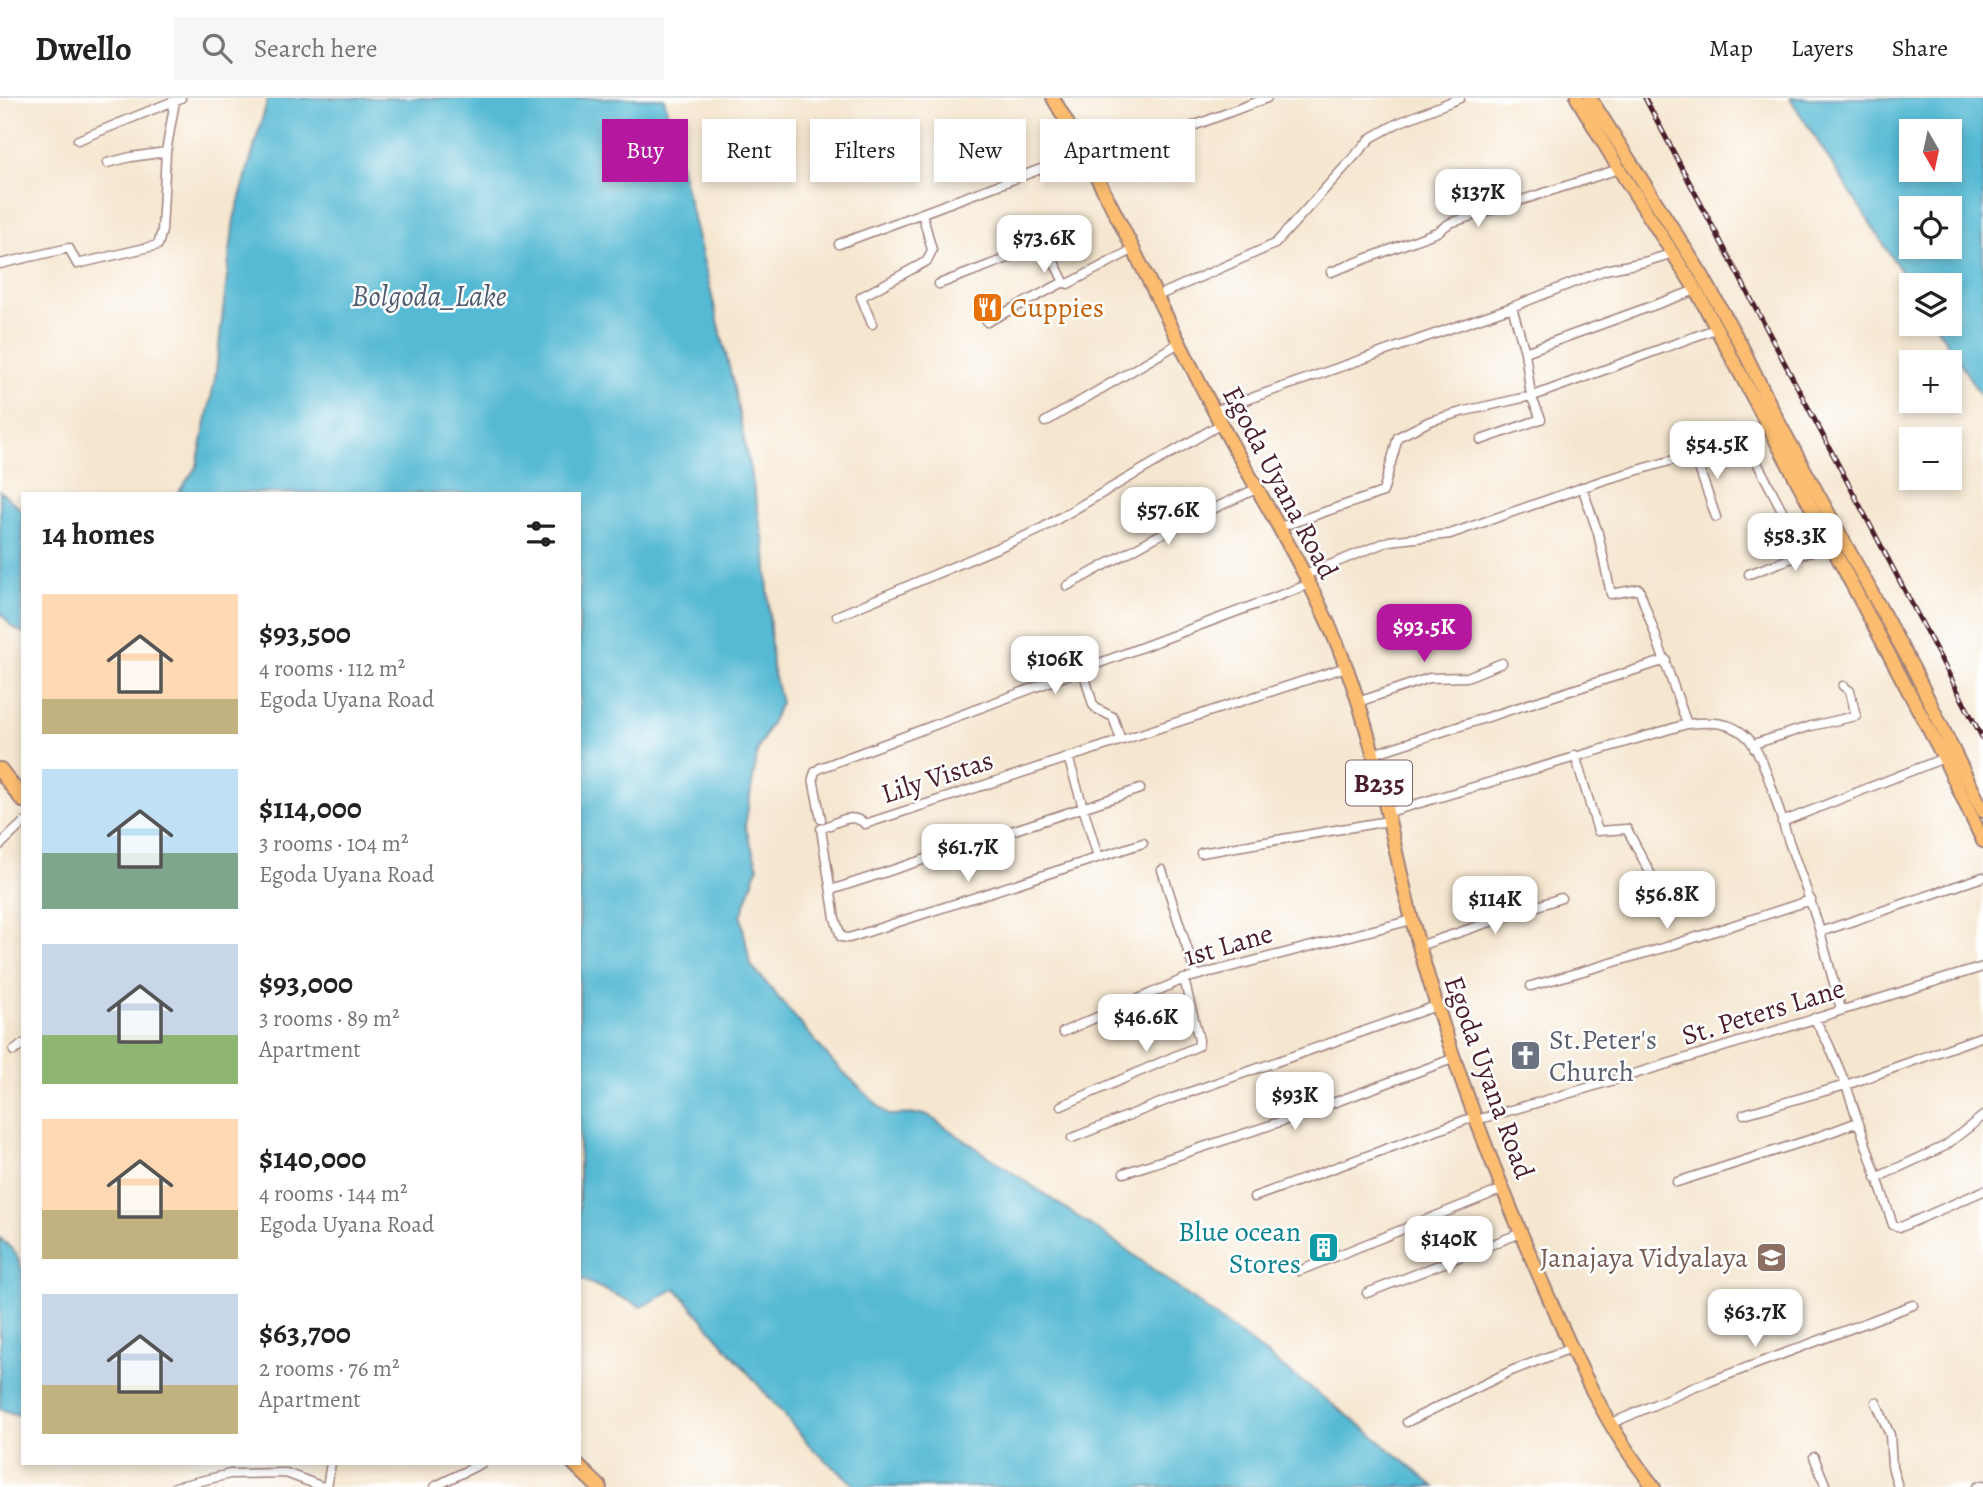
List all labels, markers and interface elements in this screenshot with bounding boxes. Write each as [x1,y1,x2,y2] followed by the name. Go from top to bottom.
[174,17,664,80] search box
[35,26,132,71] text: Dwello
[198,29,236,67] icon: search
[254,31,377,66] text: Search here
[1709,32,1753,64] text: Map
[1791,32,1854,64] text: Layers
[1892,32,1948,64] text: Share
[602,119,688,182] chip: Buy
[702,119,796,182] chip: Rent
[810,119,920,182] chip: Filters
[934,119,1026,182] chip: New
[1040,119,1195,182] chip: Apartment
[1899,119,1962,182] north arrow
[1899,119,1962,490] map controls
[1429,170,1527,229] pin: $137K
[1451,176,1505,207] text: $137K
[1899,196,1962,259] button: locate
[987,216,1101,275] pin: $73.6K
[1013,222,1075,253] text: $73.6K
[1899,273,1962,336] button: layers
[352,276,507,316] water label: Bolgoda_Lake
[1010,289,1104,327] place label: Cuppies
[970,290,1004,324] restaurant icon: Cuppies
[1899,350,1962,413] button: +
[1213,379,1347,586] street label: Egoda Uyana Road
[1660,422,1774,481] pin: $54.5K
[1899,427,1962,490] button: −
[1686,428,1748,459] text: $54.5K
[1111,488,1225,547] pin: $57.6K
[1137,494,1199,525] text: $57.6K
[42,514,155,554] text: 14 homes
[1738,514,1852,573] pin: $58.3K
[522,515,560,553] icon: filters
[1764,520,1826,551] text: $58.3K
[1367,604,1481,664] pin: $93.5K
[1393,611,1455,642] text: $93.5K
[259,613,351,653] text: $93,500
[98,622,182,706] icon: home
[1006,636,1104,696] pin: $106K
[1027,643,1083,674] text: $106K
[259,653,405,684] text: 4 rooms · 112 m²
[259,684,434,715] text: Egoda Uyana Road
[876,741,998,813] street label: Lily Vistas
[1346,761,1412,806] road number: B235
[259,788,362,828] text: $114,000
[98,797,182,881] icon: home
[911,824,1025,884] pin: $61.7K
[259,828,408,859] text: 3 rooms · 104 m²
[938,831,998,862] text: $61.7K
[259,859,434,890] text: Egoda Uyana Road
[1610,872,1724,931] pin: $56.8K
[1446,876,1544,936] pin: $114K
[1635,878,1699,909] text: $56.8K
[1468,883,1522,914] text: $114K
[1179,914,1277,976] street label: 1st Lane
[259,963,353,1003] text: $93,000
[1677,969,1850,1055] street label: St. Peters Lane
[1435,971,1544,1185] street label: Egoda Uyana Road
[98,972,182,1056] icon: home
[1089,995,1203,1054] pin: $46.6K
[1114,1001,1178,1032] text: $46.6K
[259,1003,400,1034] text: 3 rooms · 89 m²
[1549,1021,1657,1091] place label: St.Peter's Church
[259,1034,361,1065] text: Apartment
[1509,1038,1543,1072] church icon: St.Peter's Church
[1254,1072,1336,1132] pin: $93K
[1272,1079,1318,1110] text: $93K
[259,1138,366,1178] text: $140,000
[98,1147,182,1231] icon: home
[259,1178,407,1209] text: 4 rooms · 144 m²
[259,1209,434,1240] text: Egoda Uyana Road
[1178,1213,1301,1283] place label: Blue ocean Stores
[1400,1216,1498,1276] pin: $140K
[1421,1223,1477,1254] text: $140K
[1307,1230,1341,1264] building icon: Blue ocean Stores
[1540,1239,1748,1277] place label: Janajaya Vidyalaya
[1754,1240,1788,1274] school or university icon: Janajaya Vidyalaya
[1698,1290,1812,1349] pin: $63.7K
[1724,1296,1786,1327] text: $63.7K
[259,1313,351,1353] text: $63,700
[98,1322,182,1406] icon: home
[259,1353,400,1384] text: 2 rooms · 76 m²
[259,1384,361,1415] text: Apartment

